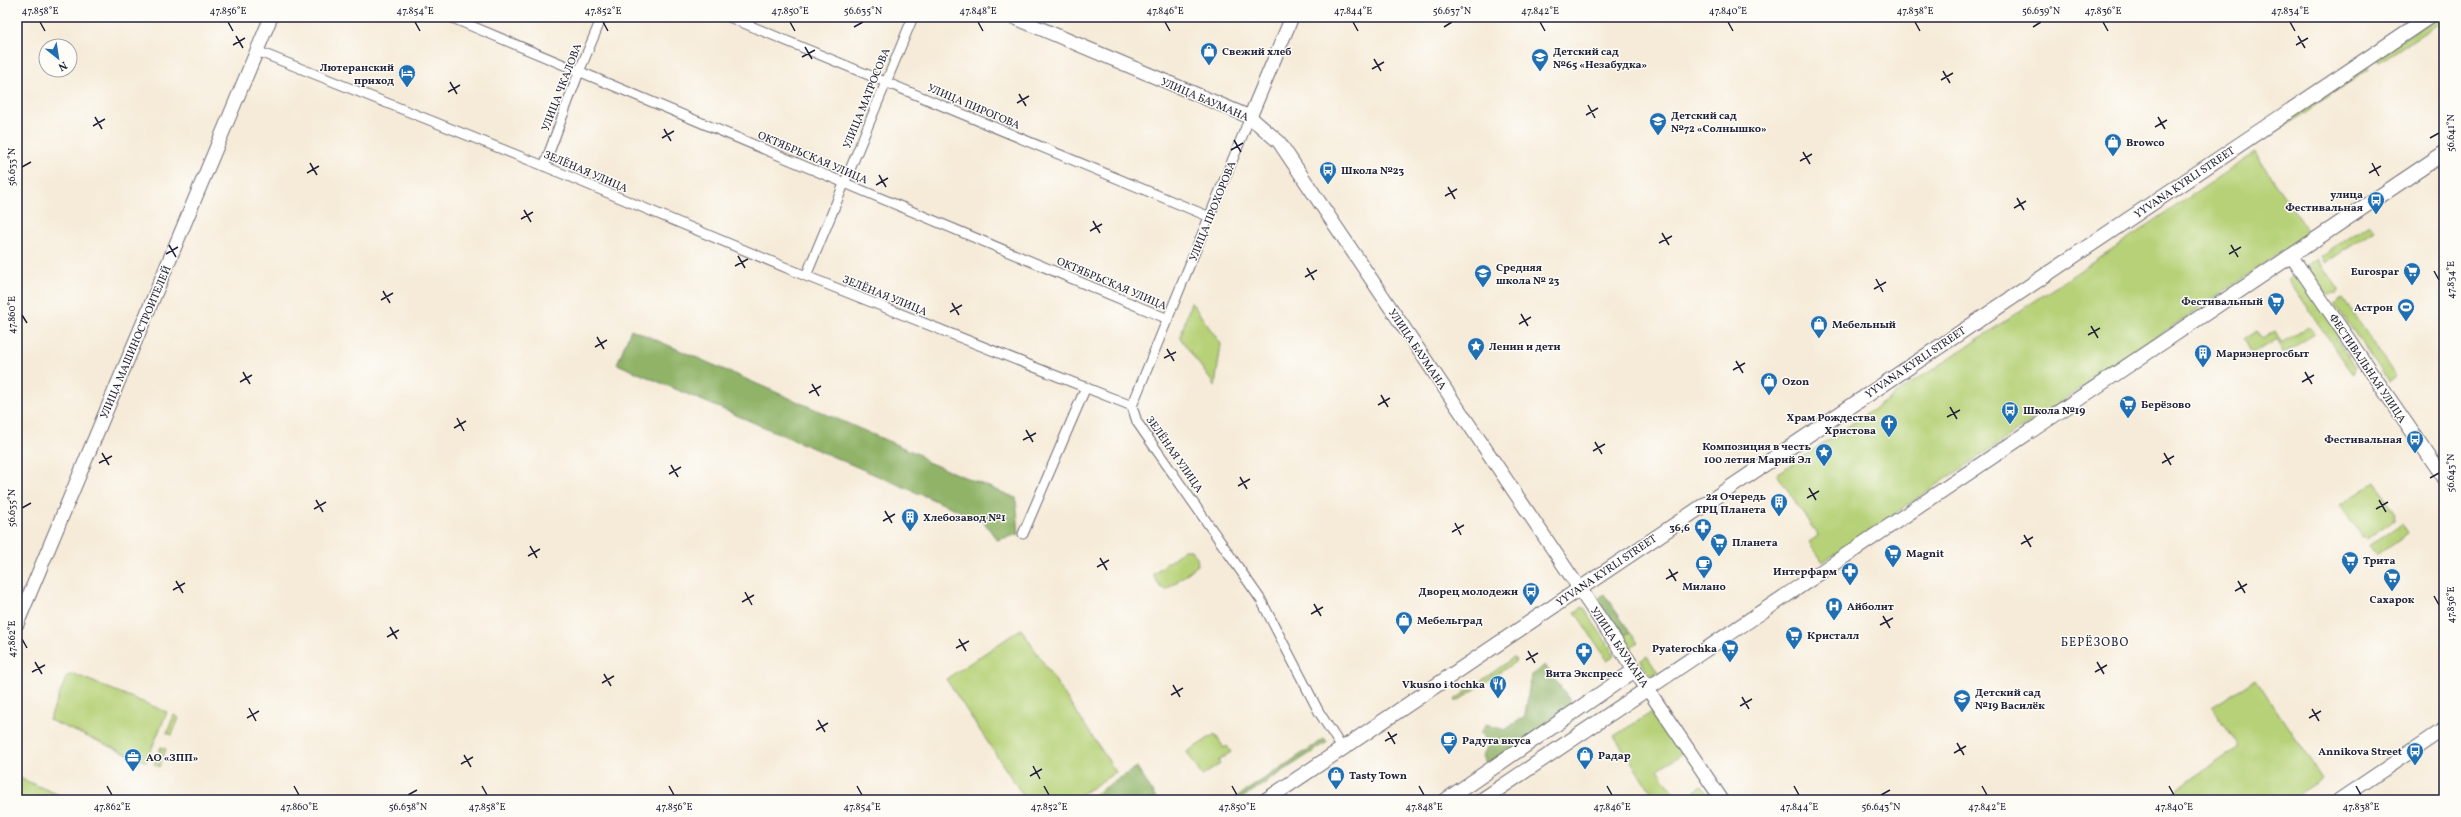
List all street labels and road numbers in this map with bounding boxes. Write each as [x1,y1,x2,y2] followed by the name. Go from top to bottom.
[539,41,586,134] street label: УЛИЦА ЧКАЛОВА
[840,46,895,151] street label: УЛИЦА МАТРОСОВА
[1158,75,1251,126] street label: УЛИЦА БАУМАНА
[925,81,1022,134] street label: УЛИЦА ПИРОГОВА
[755,128,870,189] street label: ОКТЯБРЬСКАЯ УЛИЦА
[2132,144,2239,223] street label: YYVANA KYRLI STREET
[541,148,630,197] street label: ЗЕЛЁНАЯ УЛИЦА
[1186,159,1240,264] street label: УЛИЦА ПРОХОРОВА
[1054,254,1169,315] street label: ОКТЯБРЬСКАЯ УЛИЦА
[97,264,175,421] street label: УЛИЦА МАШИНОСТРОИТЕЛЕЙ
[840,273,929,320] street label: ЗЕЛЁНАЯ УЛИЦА
[1384,307,1450,393] street label: УЛИЦА БАУМАНА
[2325,311,2409,427] street label: ФЕСТИВАЛЬНАЯ УЛИЦА
[1863,324,1970,403] street label: YYVANA KYRLI STREET
[1142,414,1206,496] street label: ЗЕЛЁНАЯ УЛИЦА
[1554,532,1661,611] street label: YYVANA KYRLI STREET
[1586,605,1652,691] street label: УЛИЦА БАУМАНА

